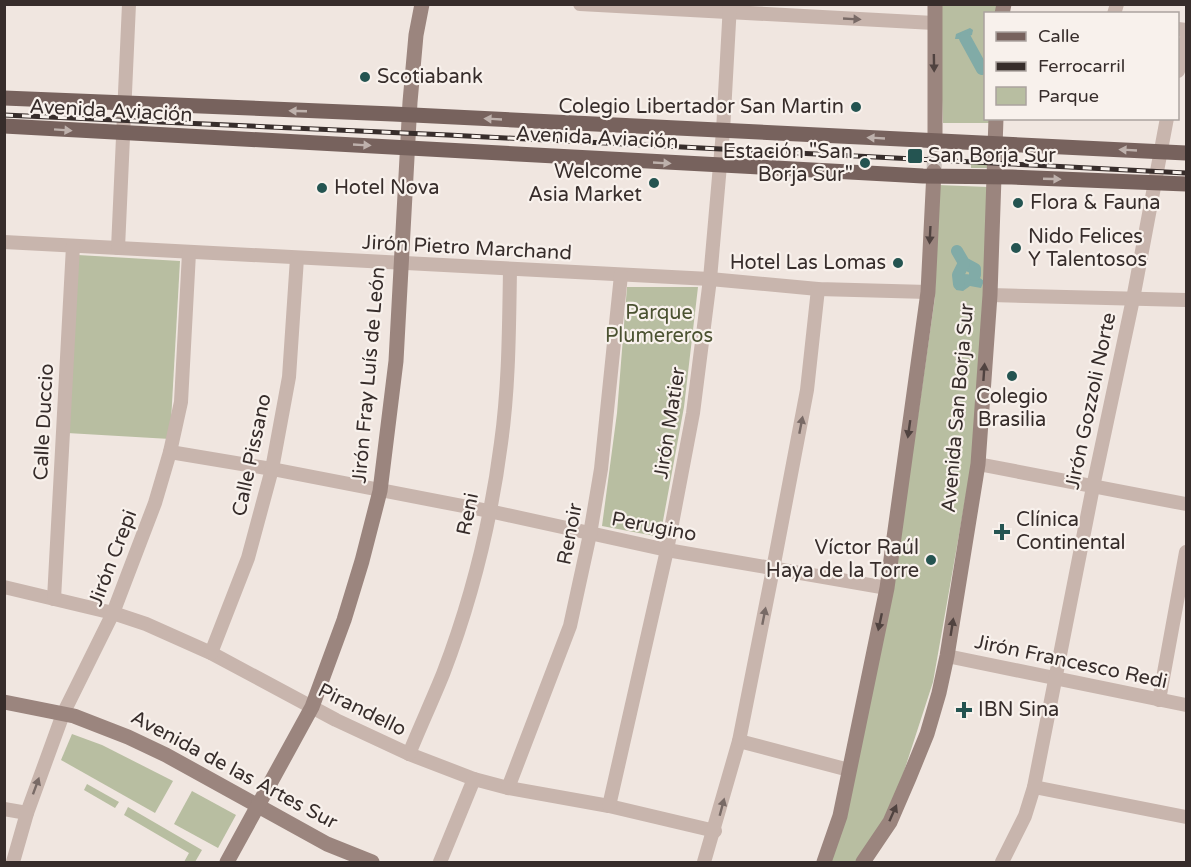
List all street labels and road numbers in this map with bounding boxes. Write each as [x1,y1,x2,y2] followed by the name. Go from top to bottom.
[29,95,193,127] street label: Avenida Aviación
[515,122,679,154] street label: Avenida Aviación
[362,231,572,265] street label: Jirón Pietro Marchand
[348,266,390,484] street label: Jirón Fray Luís de León
[937,302,979,514] street label: Avenida San Borja Sur
[1061,310,1121,492] street label: Jirón Gozzoli Norte
[29,363,59,481] street label: Calle Duccio
[649,365,691,481] street label: Jirón Matier
[227,392,277,518] street label: Calle Pissano
[452,491,484,537] street label: Reni
[552,501,588,567] street label: Renoir
[84,506,142,610] street label: Jirón Crepi
[609,507,699,547] street label: Perugino
[972,630,1170,694] street label: Jirón Francesco Redi
[314,678,410,742] street label: Pirandello
[127,705,342,835] street label: Avenida de las Artes Sur

